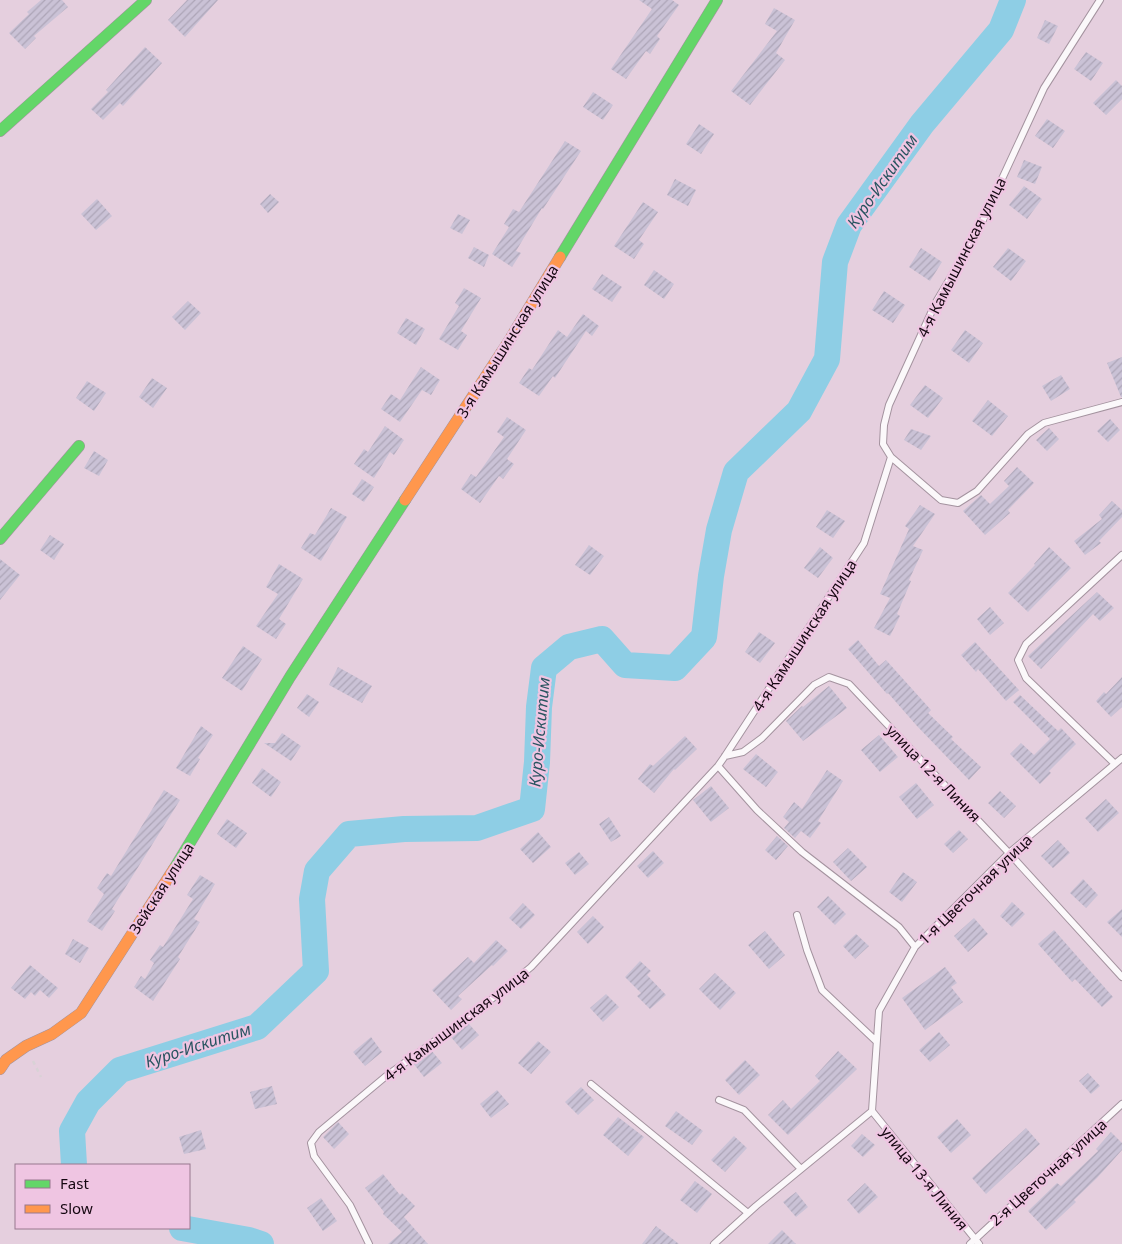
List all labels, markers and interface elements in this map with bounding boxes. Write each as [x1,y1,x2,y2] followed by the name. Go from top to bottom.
[841,130,923,232] water label: Куро-Искитим
[912,174,1010,340] street label: 4-я Камышинская улица
[452,261,562,421] street label: 3-я Камышинская улица
[747,555,861,715] street label: 4-я Камышинская улица
[523,676,555,788] water label: Куро-Искитим
[882,720,986,826] street label: улица 12-я Линия
[914,829,1036,949] street label: 1-я Цветочная улица
[124,839,198,937] street label: Зейская улица
[379,963,533,1085] street label: 4-я Камышинская улица
[142,1018,254,1072] water label: Куро-Искитим
[985,1114,1111,1230] street label: 2-я Цветочная улица
[877,1122,973,1234] street label: улица 13-я Линия
[15,1164,190,1229] legend
[60,1173,89,1193] text: Fast
[60,1198,93,1218] text: Slow

